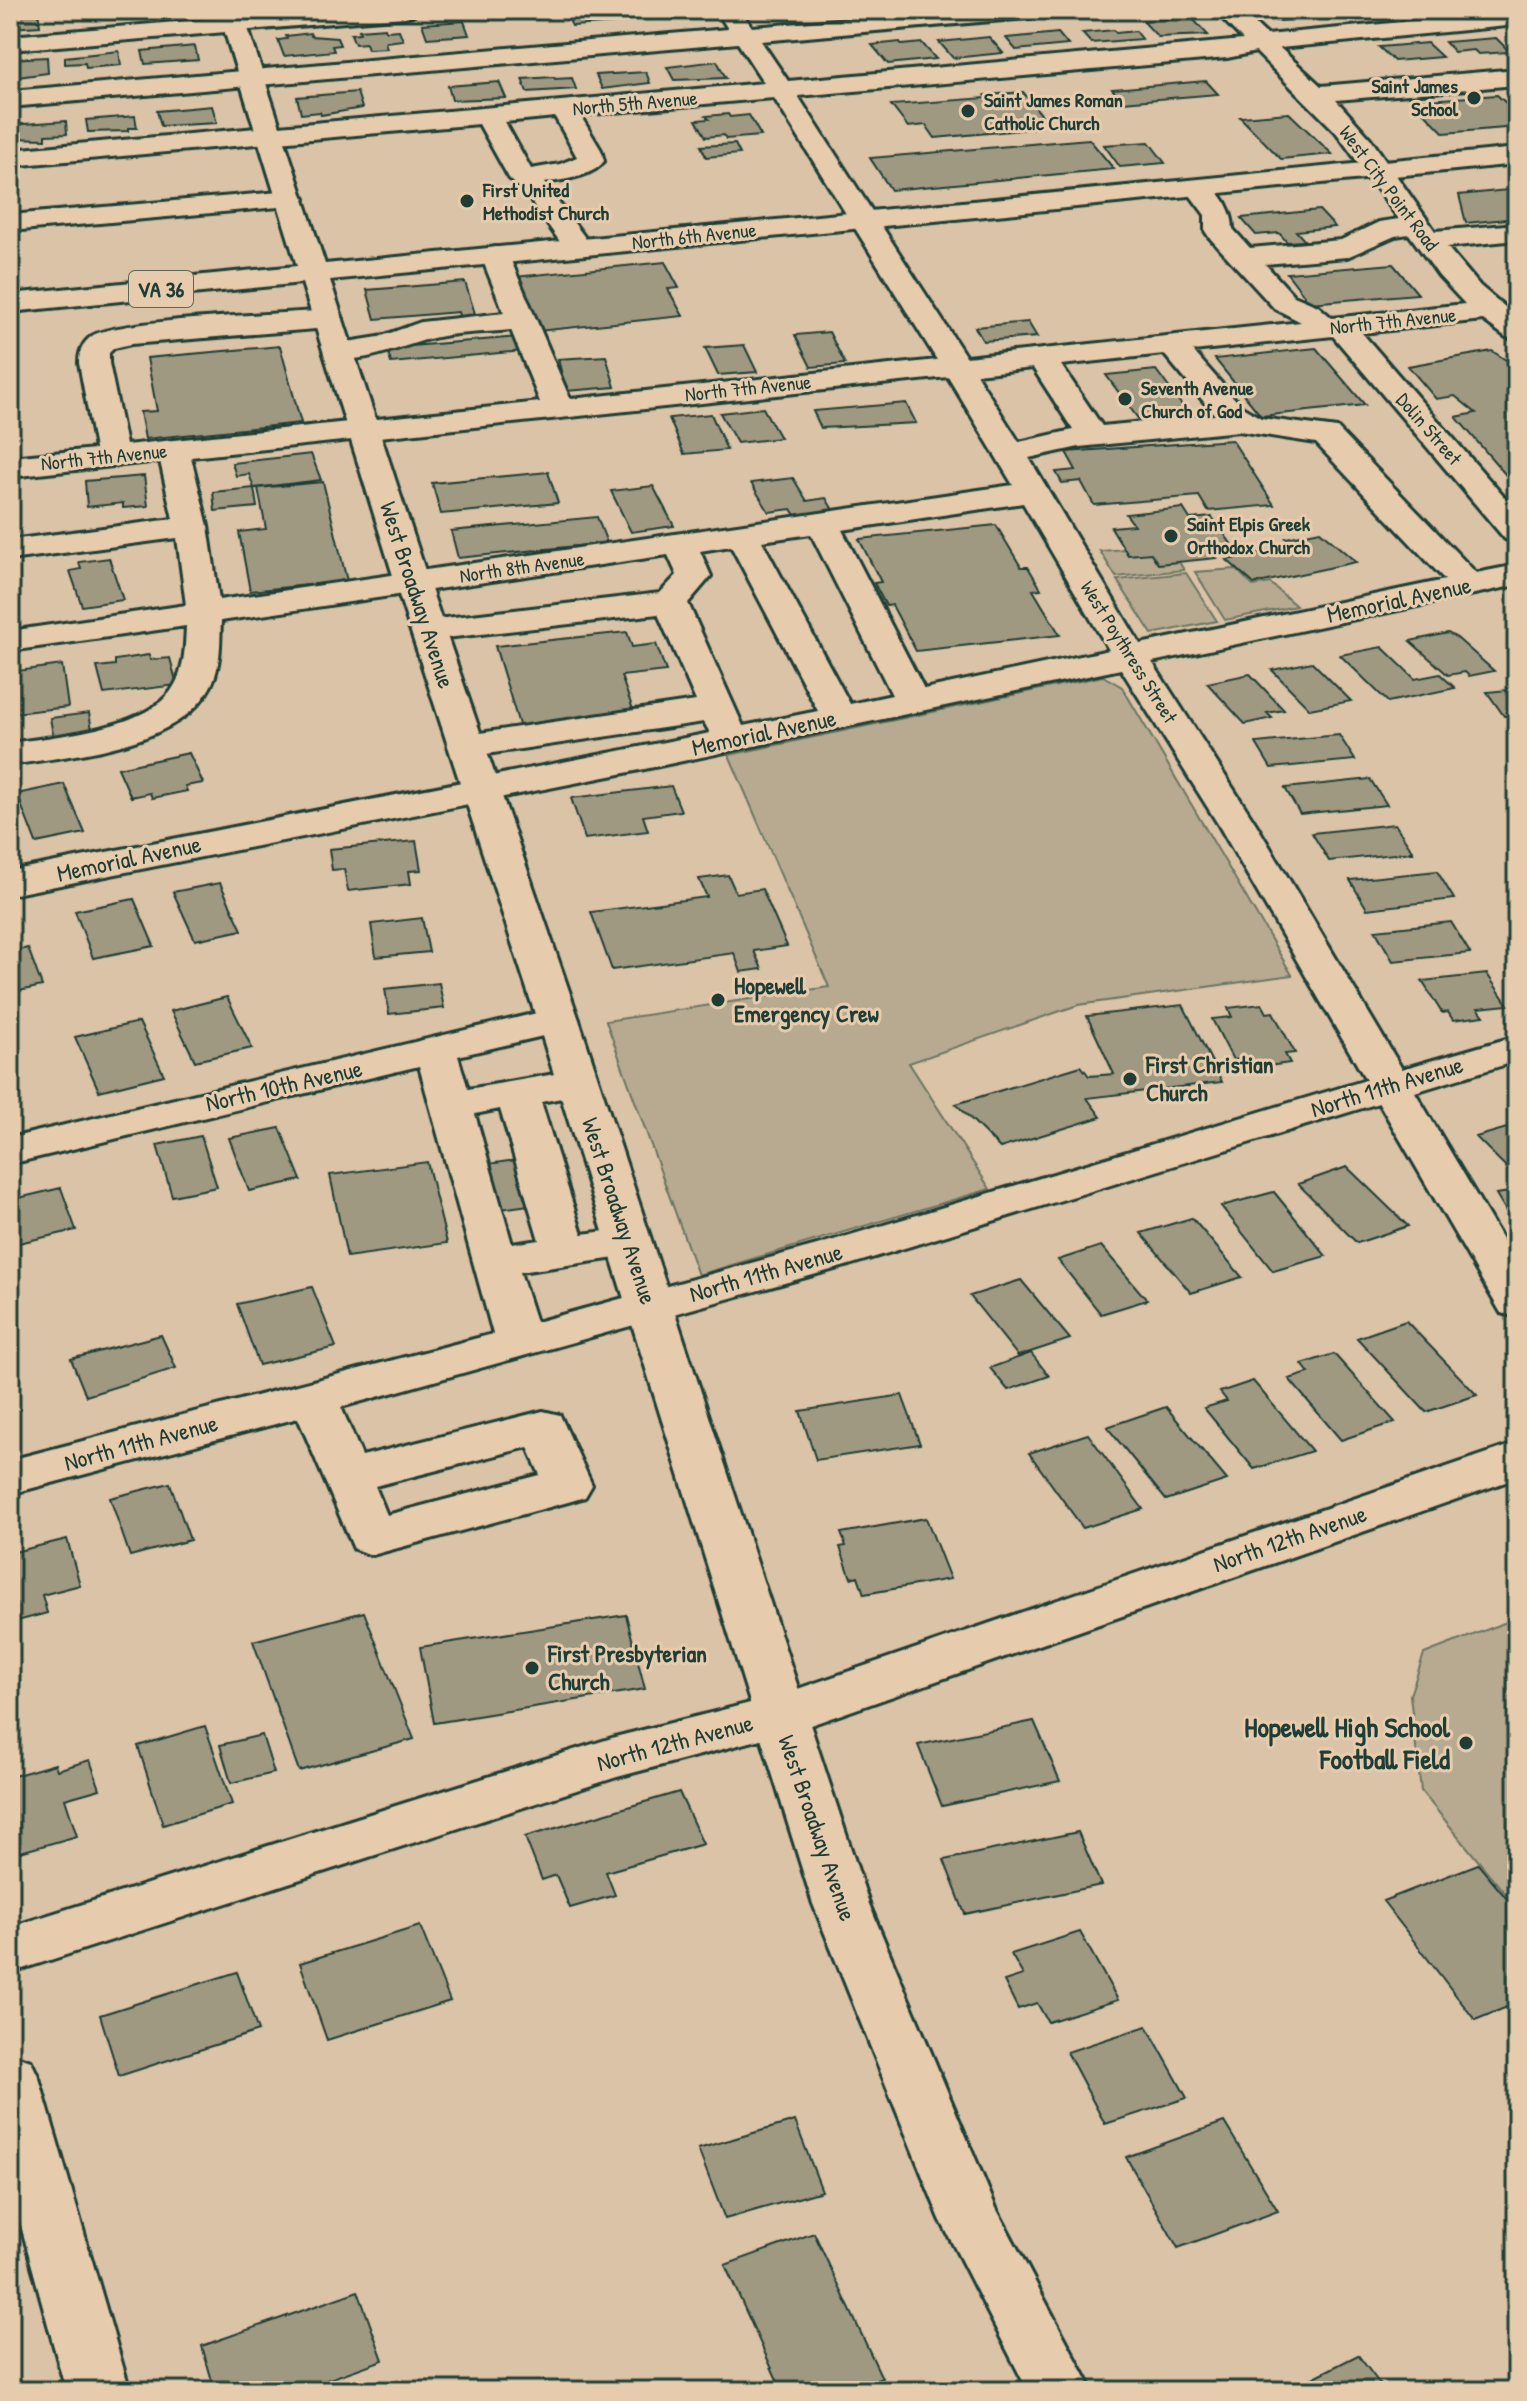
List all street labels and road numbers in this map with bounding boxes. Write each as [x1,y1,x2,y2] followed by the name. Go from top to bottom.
[571,84,699,121] street label: North 5th Avenue
[1333,120,1446,256] street label: West City Point Road
[630,216,757,255] street label: North 6th Avenue
[129,271,193,307] road number: VA 36
[1328,300,1457,341] street label: North 7th Avenue
[683,367,812,408] street label: North 7th Avenue
[1390,387,1469,471] street label: Dolin Street
[39,436,168,477] street label: North 7th Avenue
[373,497,463,692] street label: West Broadway Avenue
[458,544,586,589] street label: North 8th Avenue
[1324,568,1474,630] street label: Memorial Avenue
[1075,575,1185,729] street label: West Poythress Street
[689,701,839,763] street label: Memorial Avenue
[54,827,204,889] street label: Memorial Avenue
[1307,1048,1467,1124] street label: North 11th Avenue
[202,1051,366,1119] street label: North 10th Avenue
[575,1113,665,1308] street label: West Broadway Avenue
[686,1235,846,1309] street label: North 11th Avenue
[60,1406,221,1478] street label: North 11th Avenue
[1209,1497,1371,1579] street label: North 12th Avenue
[593,1706,757,1778] street label: North 12th Avenue
[771,1731,865,1925] street label: West Broadway Avenue

